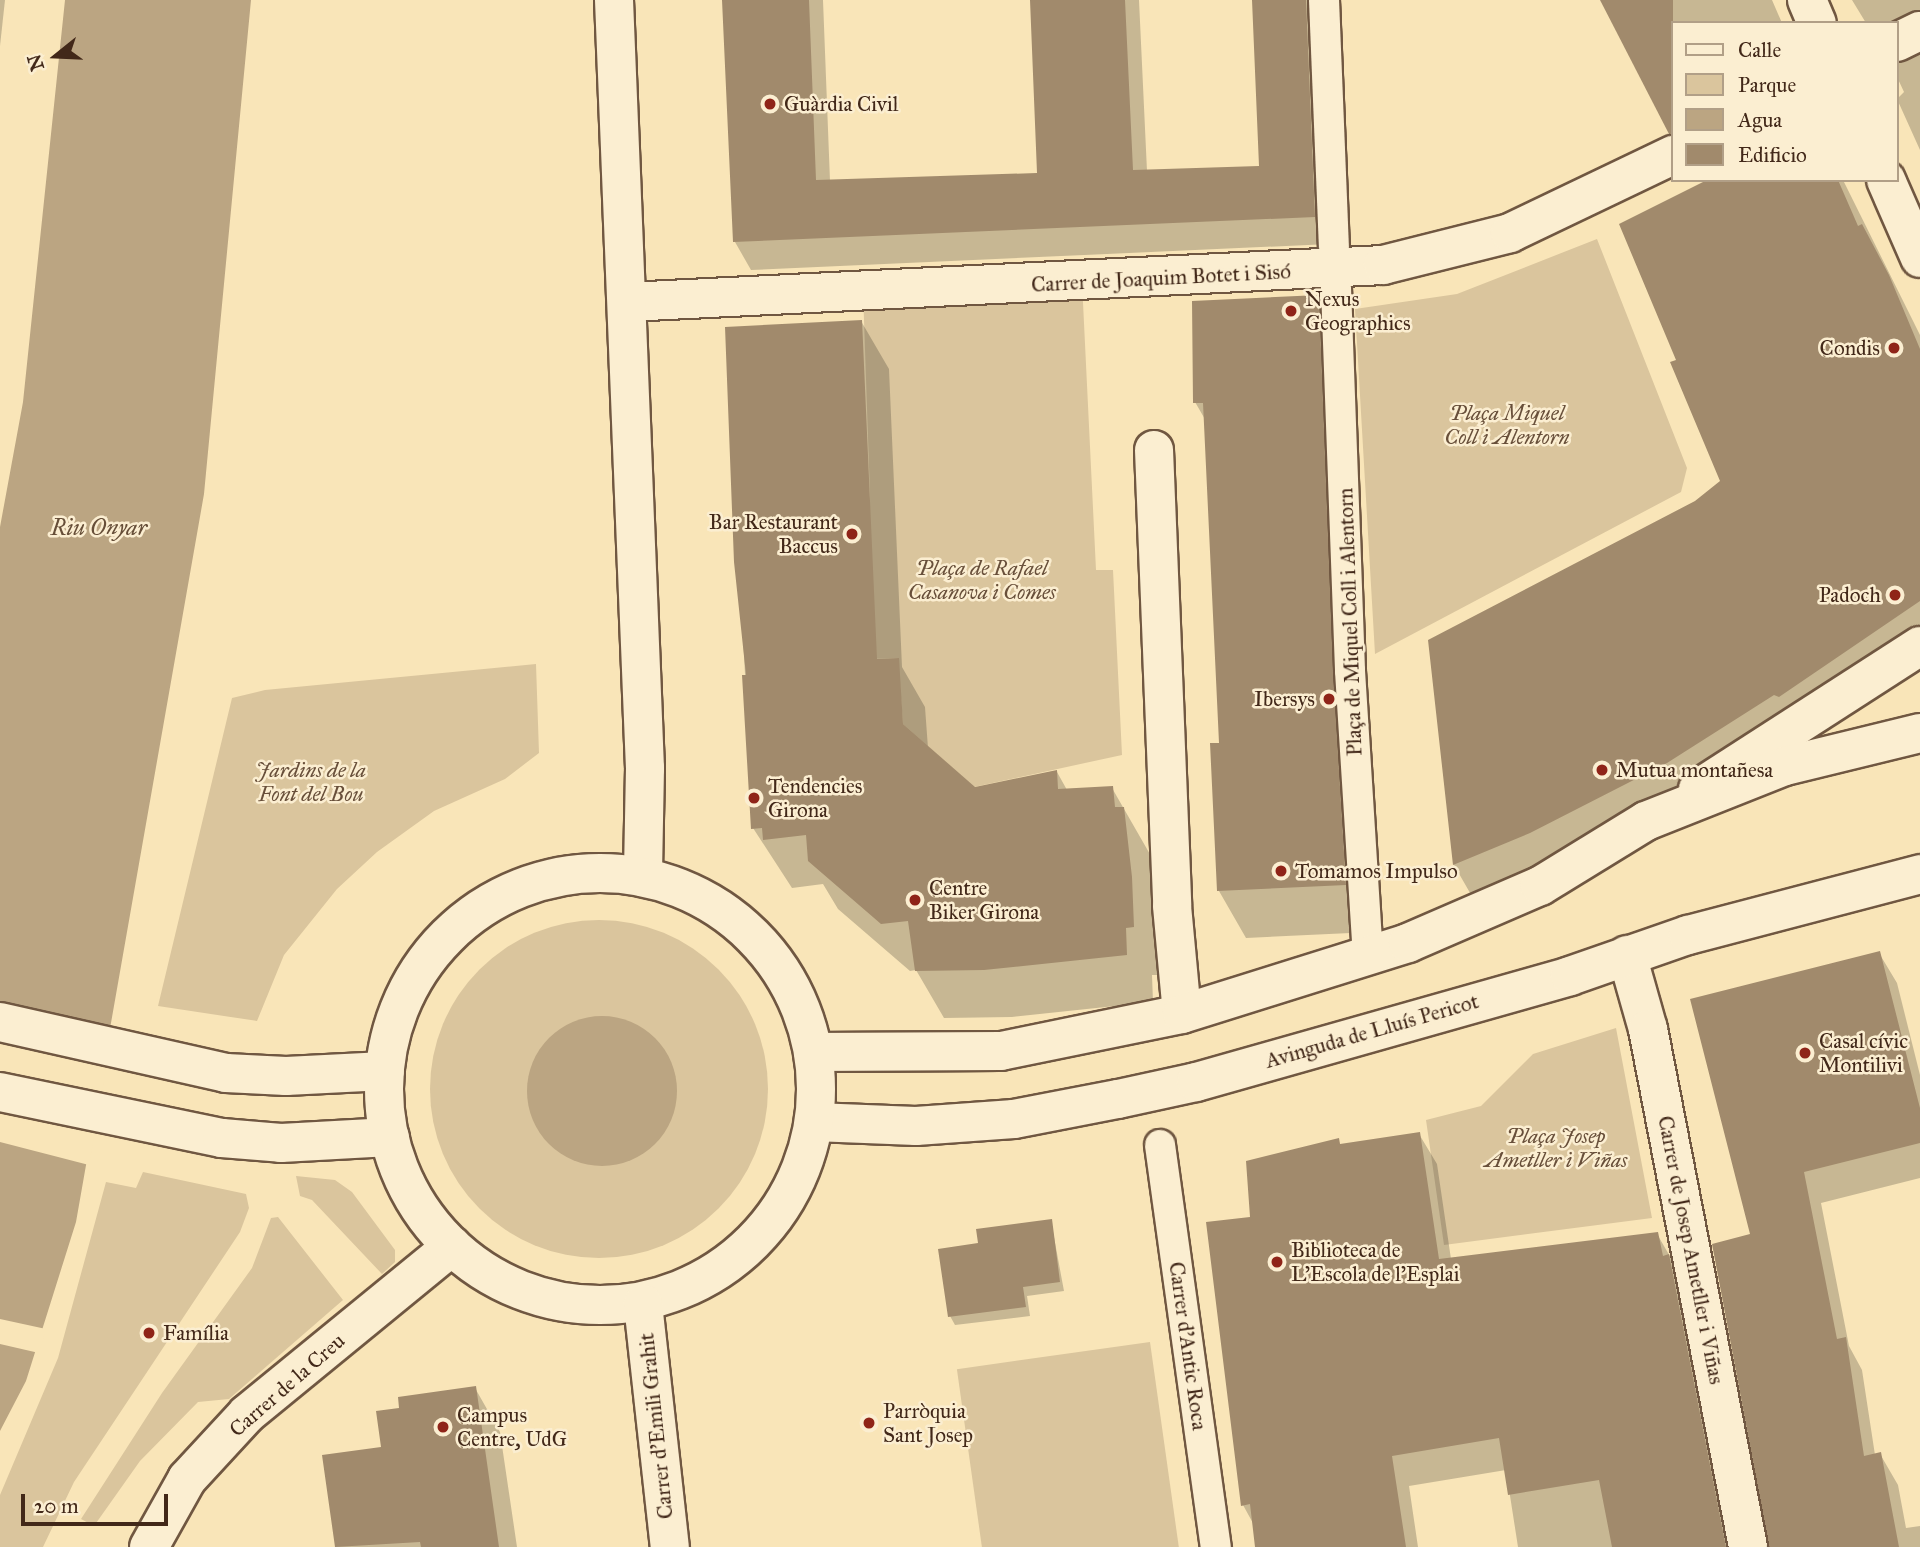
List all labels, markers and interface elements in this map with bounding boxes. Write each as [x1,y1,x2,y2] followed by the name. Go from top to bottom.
[21,21,91,91] north arrow
[1672,21,1899,182] legend
[1738,37,1781,63] text: Calle
[22,51,49,74] text: N
[1738,72,1796,98] text: Parque
[784,91,898,117] place label: Guàrdia Civil
[762,96,778,112] marker: Guàrdia Civil
[1738,107,1782,133] text: Agua
[1738,142,1807,168] text: Edificio
[1031,259,1291,297] street label: Carrer de Joaquim Botet i Sisó
[1305,286,1411,336] place label: Nexus Geographics
[1283,303,1299,319] marker: Nexus Geographics
[1820,335,1880,361] place label: Condis
[1886,340,1902,356] marker: Condis
[1445,400,1569,450] park label: Plaça Miquel Coll i Alentorn
[1333,487,1367,757] street label: Plaça de Miquel Coll i Alentorn
[709,509,838,559] place label: Bar Restaurant Baccus
[51,513,147,541] water label: Riu Onyar
[844,526,860,542] marker: Bar Restaurant Baccus
[908,555,1056,605] park label: Plaça de Rafael Casanova i Comes
[1819,582,1881,608] place label: Padoch
[1887,587,1903,603] marker: Padoch
[1254,686,1315,712] place label: Ibersys
[1321,691,1337,707] marker: Ibersys
[256,757,366,807] park label: Jardins de la Font del Bou
[1616,757,1773,783] place label: Mutua montañesa
[1594,762,1610,778] marker: Mutua montañesa
[768,773,862,823] place label: Tendencies Girona
[746,790,762,806] marker: Tendencies Girona
[1295,858,1458,884] place label: Tomamos Impulso
[1273,863,1289,879] marker: Tomamos Impulso
[929,875,1039,925] place label: Centre Biker Girona
[907,892,923,908] marker: Centre Biker Girona
[1262,988,1482,1074] street label: Avinguda de Lluís Pericot
[1819,1028,1908,1078] place label: Casal cívic Montilivi
[1797,1045,1813,1061] marker: Casal cívic Montilivi
[1653,1114,1729,1386] street label: Carrer de Josep Ametller i Viñas
[1485,1123,1627,1173] park label: Plaça Josep Ametller i Viñas
[1291,1237,1459,1287] place label: Biblioteca de L'Escola de l'Esplai
[1269,1254,1285,1270] marker: Biblioteca de L'Escola de l'Esplai
[1164,1260,1212,1432] street label: Carrer d'Antic Roca
[163,1320,229,1346] place label: Família
[141,1325,157,1341] marker: Família
[224,1328,350,1442] street label: Carrer de la Creu
[634,1332,678,1520] street label: Carrer d'Emili Grahit
[883,1398,973,1448] place label: Parròquia Sant Josep
[457,1402,567,1452] place label: Campus Centre, UdG
[861,1415,877,1431] marker: Parròquia Sant Josep
[435,1419,451,1435] marker: Campus Centre, UdG
[24,1480,172,1524] scale bar
[34,1493,79,1519] text: 20 m

